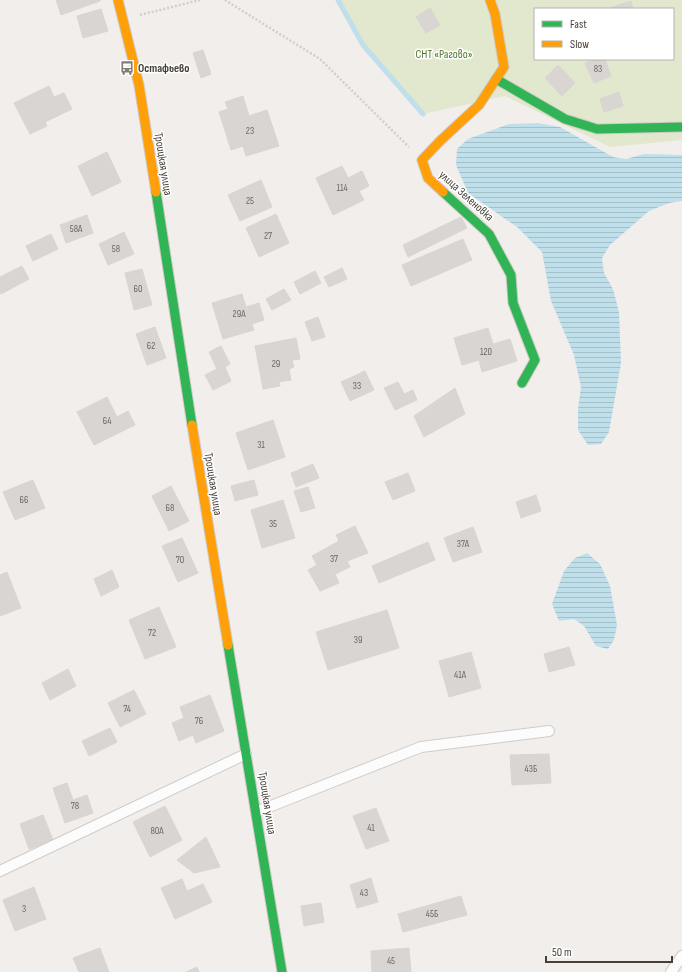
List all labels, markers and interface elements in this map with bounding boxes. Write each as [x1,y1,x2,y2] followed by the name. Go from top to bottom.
[534,8,674,60] legend
[570,17,587,32] text: Fast
[570,37,589,52] text: Slow
[415,47,473,62] park label: СНТ «Рагово»
[119,60,135,76] bus stop icon: Остафьево
[138,61,190,76] place label: Остафьево
[594,63,602,75] house number: 83
[246,125,254,137] house number: 23
[151,132,175,197] street label: Троицкая улица
[435,167,497,225] street label: улица Зеленовка
[336,182,348,194] house number: 114
[246,195,254,207] house number: 25
[70,223,83,235] house number: 58А
[264,230,272,242] house number: 27
[112,243,120,255] house number: 58
[134,283,142,295] house number: 60
[233,308,246,320] house number: 29А
[147,340,155,352] house number: 62
[480,346,492,358] house number: 120
[272,358,280,370] house number: 29
[353,380,361,392] house number: 33
[103,415,111,427] house number: 64
[257,439,265,451] house number: 31
[201,452,225,517] street label: Троицкая улица
[20,494,28,506] house number: 66
[166,502,174,514] house number: 68
[269,518,277,530] house number: 35
[457,538,470,550] house number: 37А
[330,553,338,565] house number: 37
[176,554,184,566] house number: 70
[148,627,156,639] house number: 72
[354,634,362,646] house number: 39
[454,669,467,681] house number: 41А
[123,703,131,715] house number: 74
[195,715,203,727] house number: 76
[525,763,538,775] house number: 43Б
[255,771,279,836] street label: Троицкая улица
[71,800,79,812] house number: 78
[367,822,375,834] house number: 41
[150,825,164,837] house number: 80А
[360,887,368,899] house number: 43
[22,903,26,915] house number: 3
[426,908,439,920] house number: 45Б
[546,938,672,964] scale bar
[552,945,572,960] text: 50 m
[387,955,395,967] house number: 45

